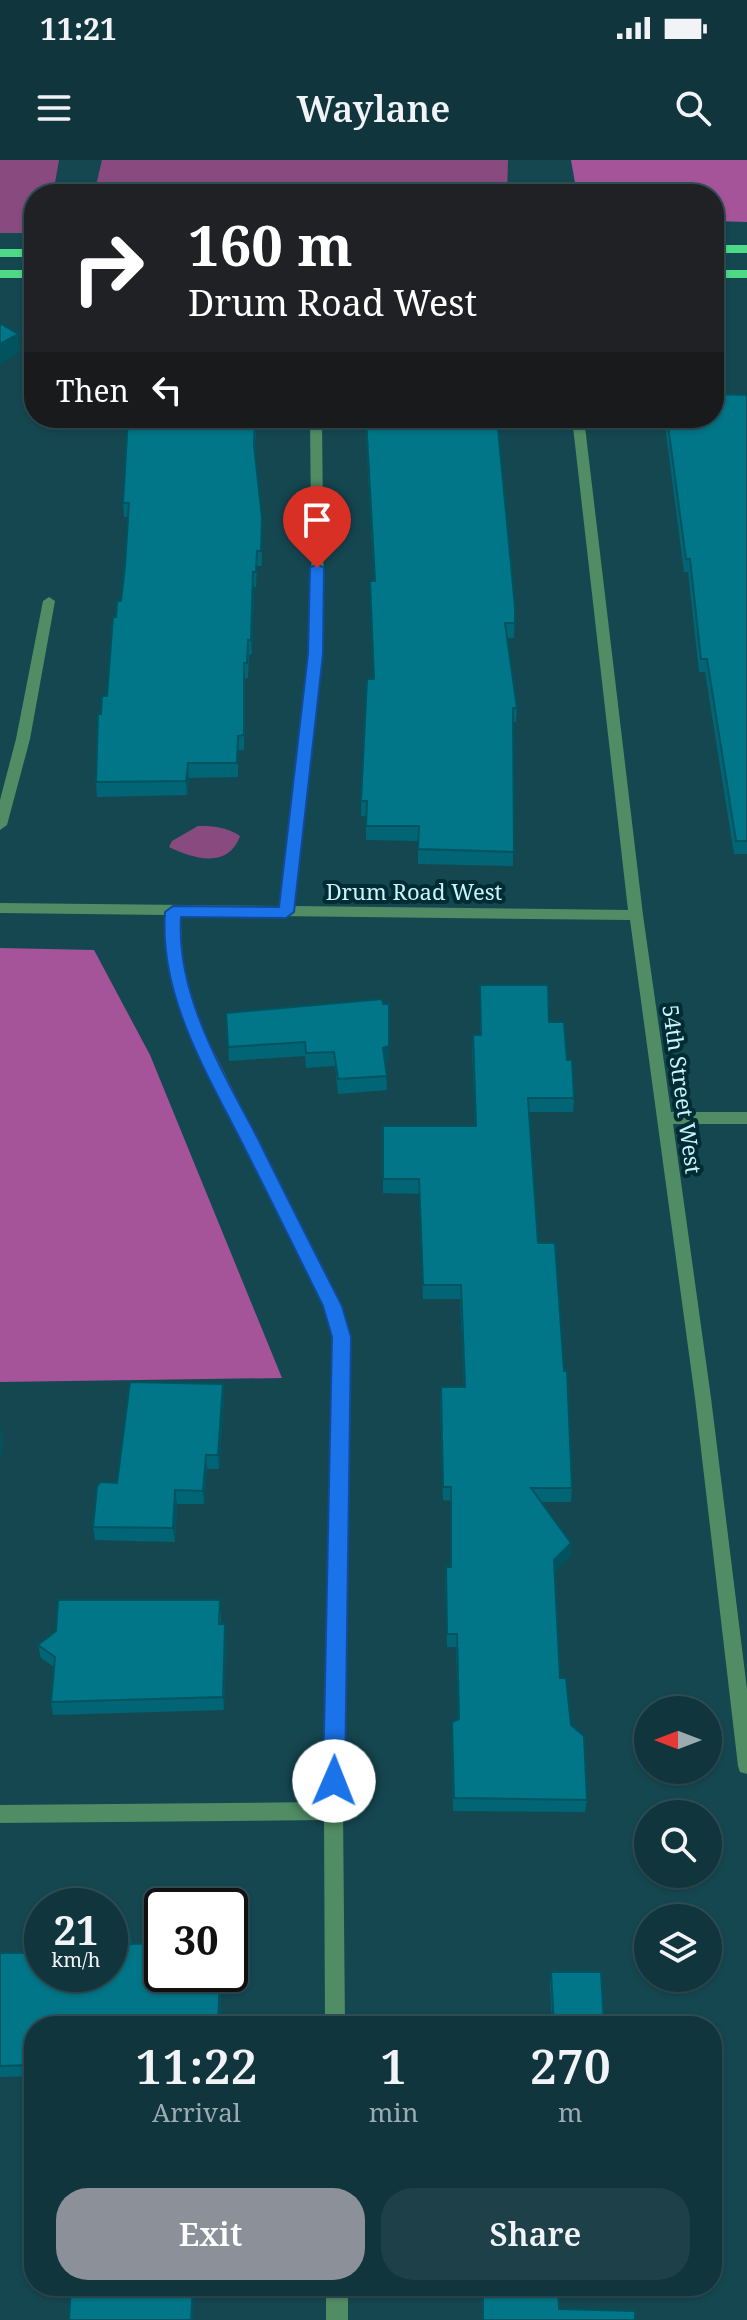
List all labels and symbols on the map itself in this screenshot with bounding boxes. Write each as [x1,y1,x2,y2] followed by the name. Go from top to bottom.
[283,486,351,568] pin
[326,876,503,906] street label: Drum Road West
[656,1003,710,1176] street label: 54th Street West
[634,1696,722,1784] north arrow
[292,1739,376,1823] position arrow
[144,1888,248,1992] speed limit sign: 30

